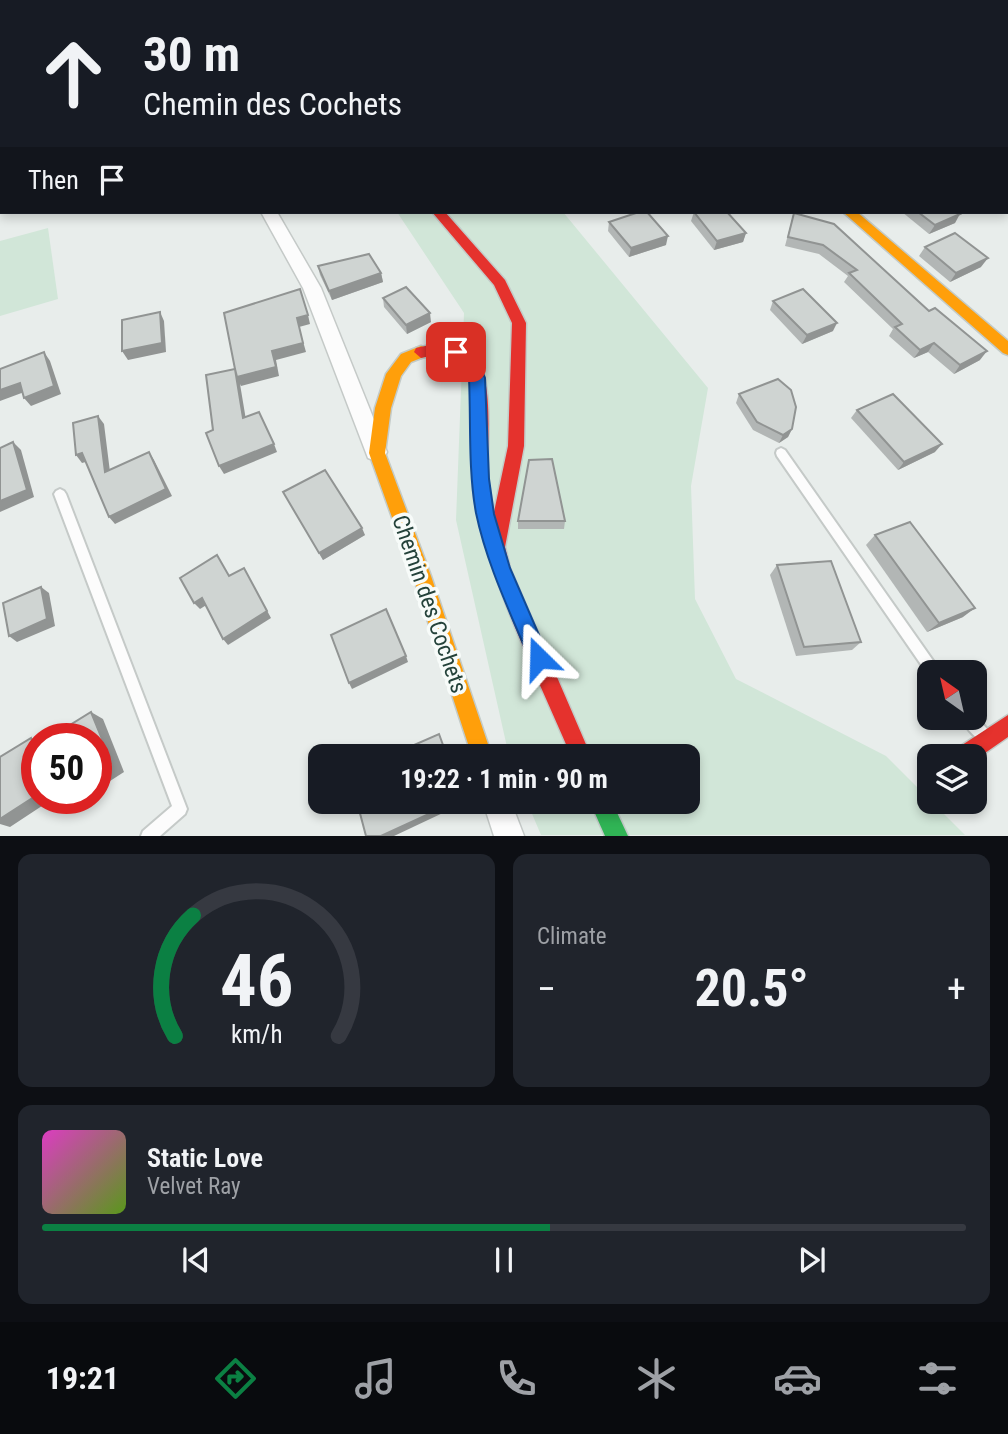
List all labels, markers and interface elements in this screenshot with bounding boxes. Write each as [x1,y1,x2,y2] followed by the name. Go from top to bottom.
[143,26,240,83] text: 30 m
[28,28,119,119] icon: ahead
[143,85,402,123] text: Chemin des Cochets
[93,161,131,199] icon: arrive
[28,165,79,195] text: Then
[426,322,486,382] pin
[437,333,475,371] icon: arrive
[386,512,473,697] street label: Chemin des Cochets
[502,621,576,695] position arrow
[917,660,987,730] north arrow
[917,660,987,814] map controls
[21,723,112,814] speed limit sign: 50
[917,744,987,814] button: layers
[400,764,608,794] text: 19:22 · 1 min · 90 m
[537,923,607,950] text: Climate
[220,939,293,1025] text: 46
[694,958,809,1019] text: 20.5°
[537,967,556,1011] text: −
[947,967,966,1011] text: +
[231,1020,282,1049] text: km/h
[147,1143,263,1173] text: Static Love
[147,1173,241,1200] text: Velvet Ray
[177,1241,215,1279] icon: previous
[485,1241,523,1279] icon: pause
[793,1241,831,1279] icon: next
[211,1354,260,1403] icon: directions
[351,1354,400,1403] icon: music
[492,1354,541,1403] icon: phone
[632,1354,681,1403] icon: climate
[773,1354,822,1403] icon: car
[913,1354,962,1403] icon: filters
[46,1359,119,1397] text: 19:21

